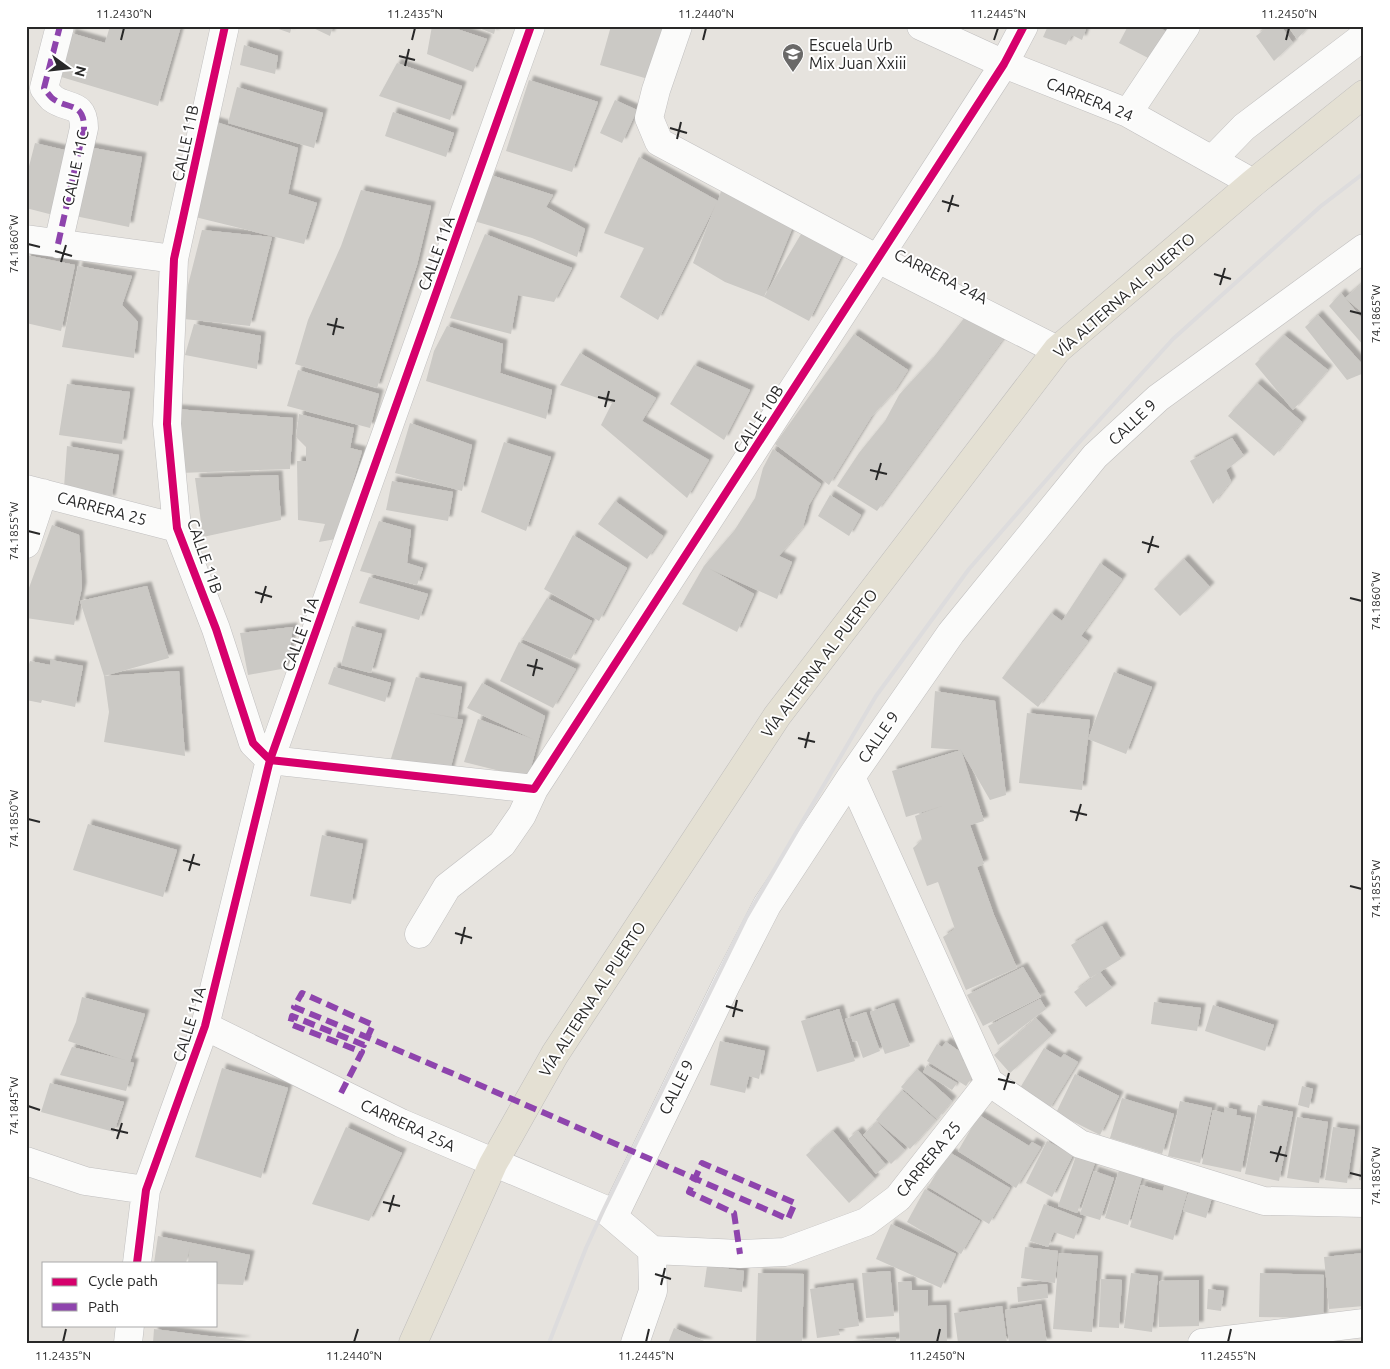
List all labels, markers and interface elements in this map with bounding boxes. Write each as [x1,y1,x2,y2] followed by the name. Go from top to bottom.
[96,7,152,20] text: 11.2430°N
[387,7,443,20] text: 11.2435°N
[678,7,734,20] text: 11.2440°N
[970,7,1026,20] text: 11.2445°N
[1261,7,1317,20] text: 11.2450°N
[809,36,907,72] place label: Escuela Urb Mix Juan Xxiii
[42,42,92,92] north arrow
[781,42,805,73] school or university icon: Escuela Urb Mix Juan Xxiii
[71,64,90,78] text: N
[1044,73,1136,125] street label: CARRERA 24
[168,103,202,183] street label: CALLE 11B
[58,128,92,208] street label: CALLE 11C
[414,213,458,293] street label: CALLE 11A
[7,215,20,273] text: 74.1860°W
[1048,227,1198,361] street label: VÍA ALTERNA AL PUERTO
[891,245,991,308] street label: CARRERA 24A
[1369,285,1382,343] text: 74.1865°W
[729,382,787,456] street label: CALLE 10B
[1104,395,1160,449] street label: CALLE 9
[55,487,149,529] street label: CARRERA 25
[7,502,20,560] text: 74.1855°W
[184,516,226,596] street label: CALLE 11B
[1369,572,1382,630] text: 74.1860°W
[756,584,881,741] street label: VÍA ALTERNA AL PUERTO
[278,594,322,674] street label: CALLE 11A
[854,708,902,766] street label: CALLE 9
[7,790,20,848] text: 74.1850°W
[1369,860,1382,918] text: 74.1855°W
[533,917,649,1080] street label: VÍA ALTERNA AL PUERTO
[169,984,209,1064] street label: CALLE 11A
[655,1057,697,1117] street label: CALLE 9
[7,1077,20,1135] text: 74.1845°W
[358,1095,459,1155] street label: CARRERA 25A
[892,1118,964,1200] street label: CARRERA 25
[1369,1147,1382,1205] text: 74.1850°W
[42,1262,218,1326] legend
[88,1272,158,1289] text: Cycle path
[88,1298,119,1315] text: Path
[35,1349,91,1362] text: 11.2435°N
[326,1349,382,1362] text: 11.2440°N
[618,1349,674,1362] text: 11.2445°N
[909,1349,965,1362] text: 11.2450°N
[1200,1349,1256,1362] text: 11.2455°N

